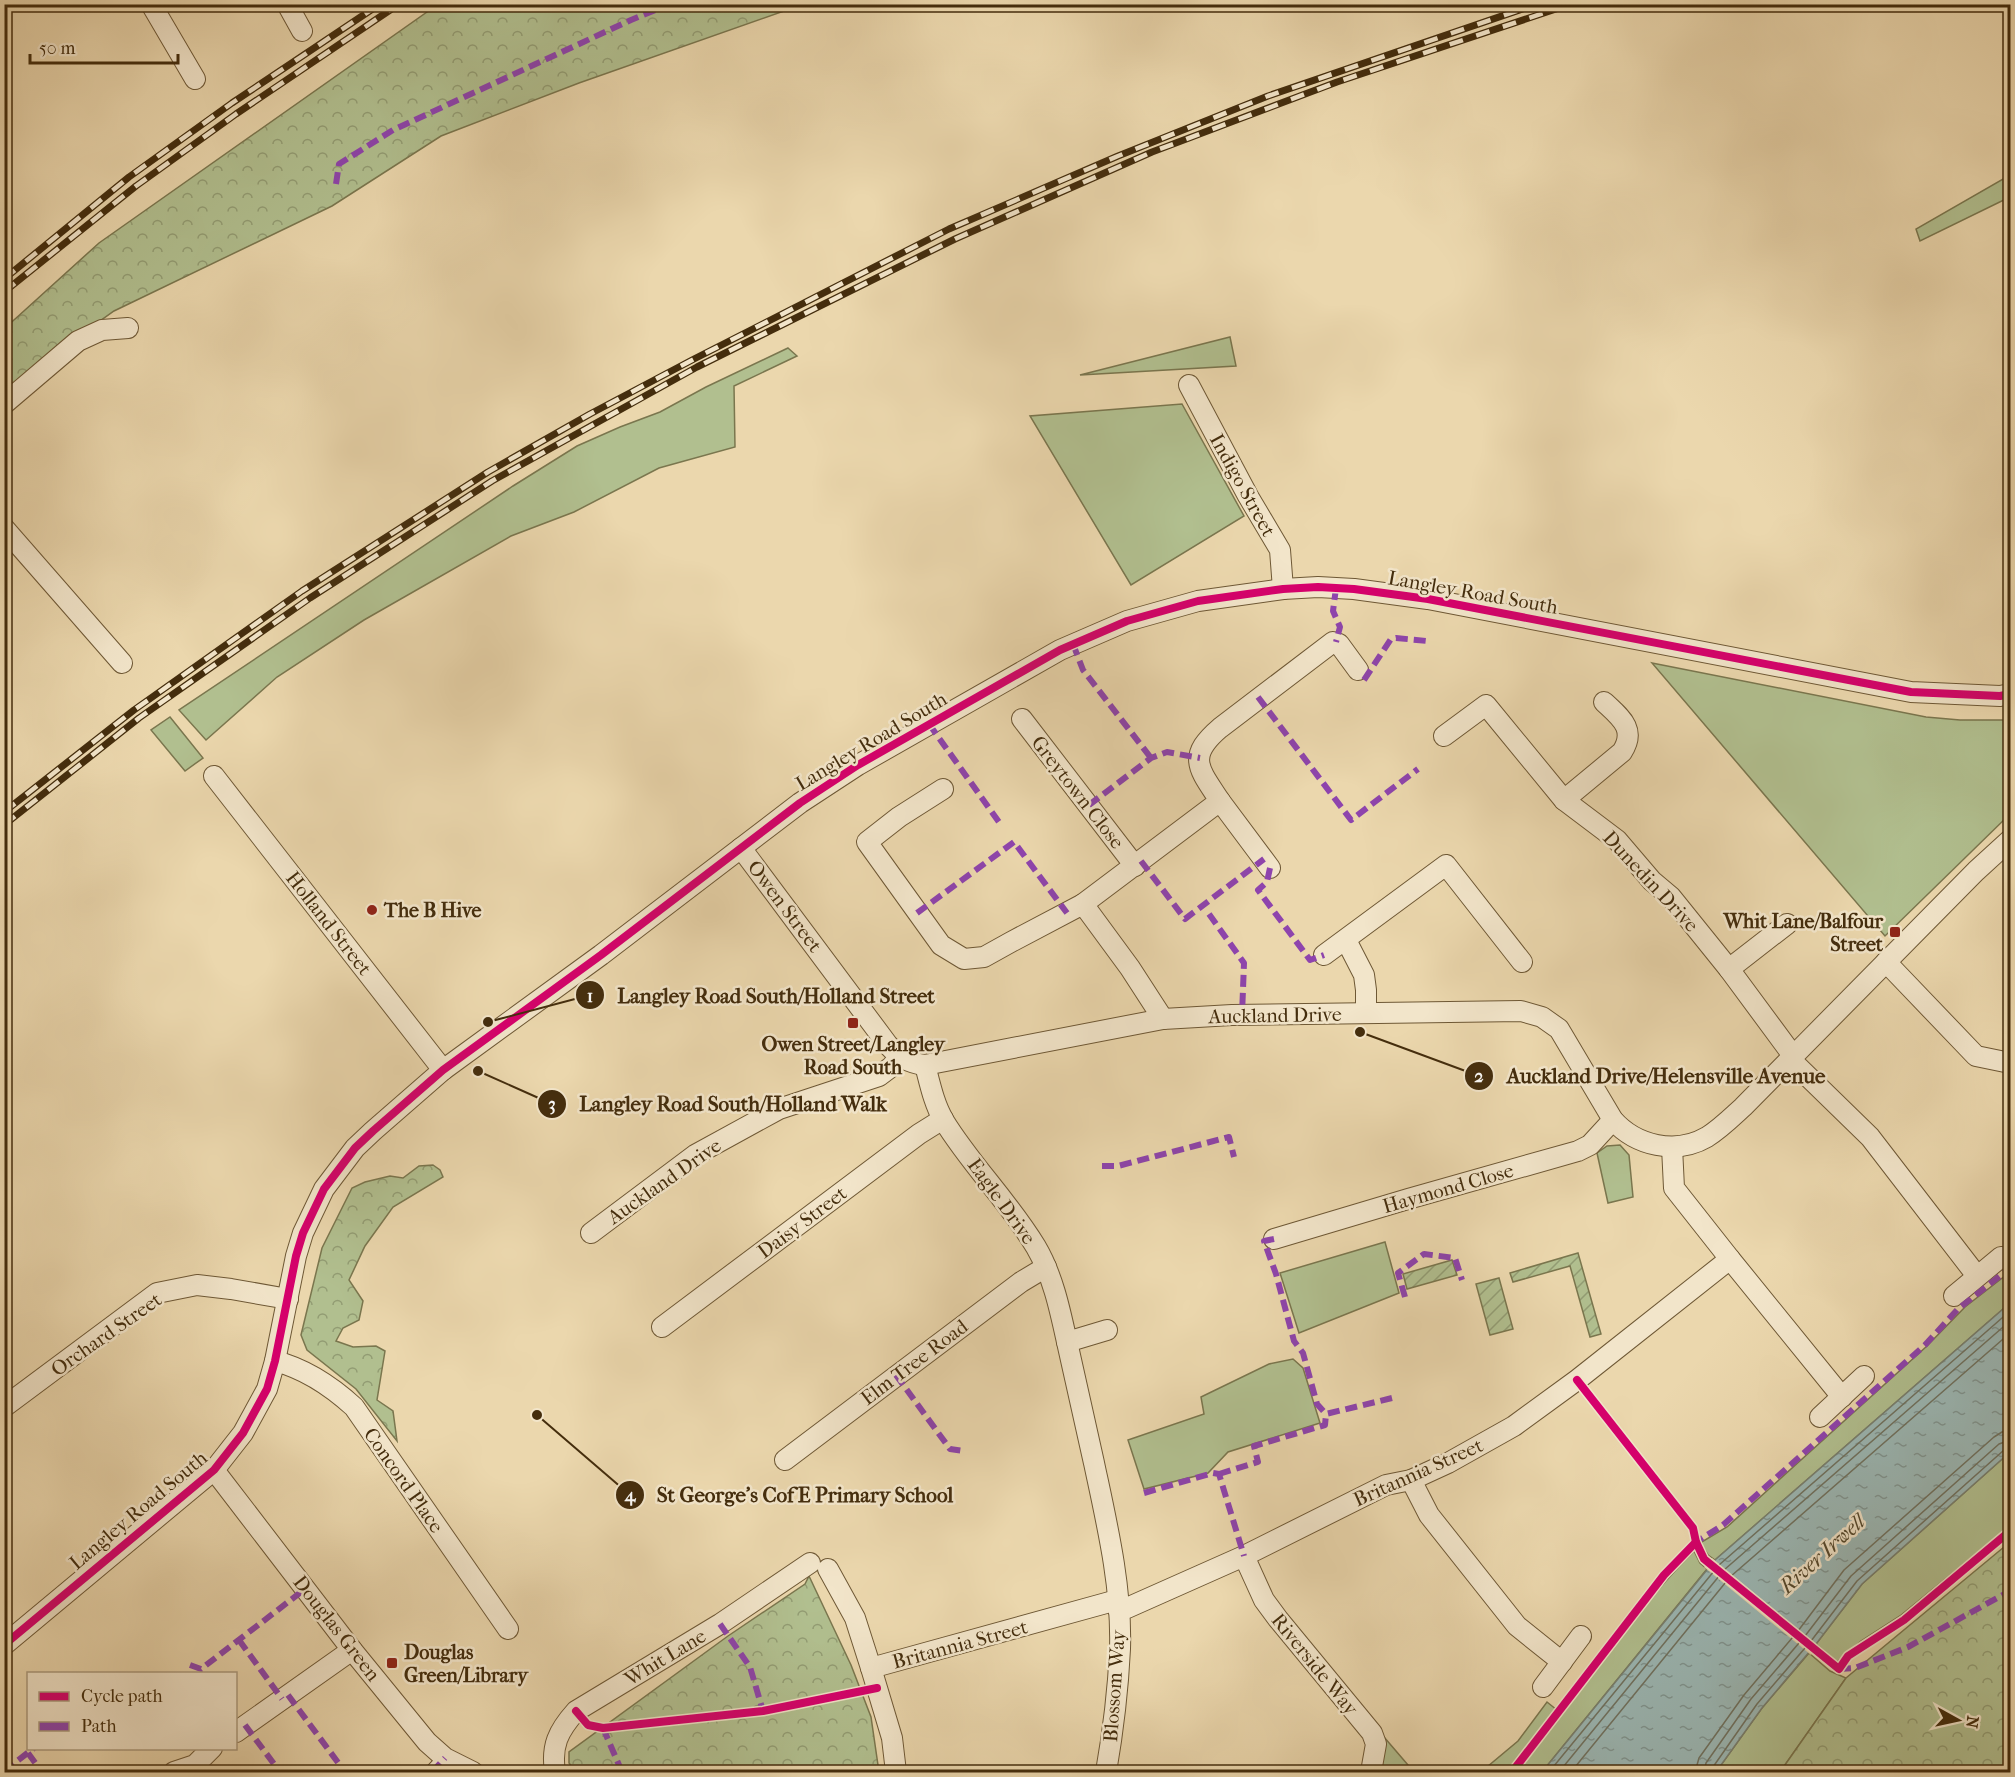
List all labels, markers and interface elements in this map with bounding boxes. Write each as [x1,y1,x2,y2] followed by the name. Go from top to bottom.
[30,27,178,65] scale bar
[39,38,76,59] text: 50 m
[1205,430,1280,541] street label: Indigo Street
[1386,566,1561,619] street label: Langley Road South
[791,687,952,796] street label: Langley Road South
[1026,731,1129,853] street label: Greytown Close
[1598,826,1703,937] street label: Dunedin Drive
[743,856,827,957] street label: Owen Street
[281,867,376,980] street label: Holland Street
[383,899,482,922] place label: The B Hive
[365,903,379,917] marker: The B Hive
[1722,910,1884,956] place label: Whit Lane/Balfour Street
[1888,925,1902,939] marker: Whit Lane/Balfour Street
[575,976,947,1015] callout: Langley Road South/Holland Street
[617,984,935,1008] text: Langley Road South/Holland Street
[587,986,593,1007] text: 1
[1207,1003,1342,1028] street label: Auckland Drive
[846,1016,860,1030] marker: Owen Street/Langley Road South
[761,1033,946,1079] place label: Owen Street/Langley Road South
[1464,1056,1837,1095] callout: Auckland Drive/Helensville Avenue
[1505,1064,1826,1088] text: Auckland Drive/Helensville Avenue
[1474,1066,1484,1087] text: 2
[537,1084,899,1123] callout: Langley Road South/Holland Walk
[579,1092,888,1116] text: Langley Road South/Holland Walk
[548,1094,556,1115] text: 3
[602,1134,726,1230] street label: Auckland Drive
[963,1154,1041,1249] street label: Eagle Drive
[1380,1159,1516,1218] street label: Haymond Close
[753,1181,851,1263] street label: Daisy Street
[47,1288,166,1381] street label: Orchard Street
[856,1314,973,1410] street label: Elm Tree Road
[359,1423,448,1537] street label: Concord Place
[1350,1434,1486,1511] street label: Britannia Street
[65,1446,212,1575] street label: Langley Road South
[615,1476,965,1515] callout: St George's CofE Primary School
[657,1483,953,1507] text: St George's CofE Primary School
[624,1485,637,1506] text: 4
[1773,1508,1872,1600] water label: River Irwell
[288,1571,385,1686] street label: Douglas Green
[1267,1609,1363,1721] street label: Riverside Way
[890,1615,1030,1674] street label: Britannia Street
[620,1624,710,1691] street label: Whit Lane
[1099,1628,1130,1743] street label: Blossom Way
[404,1641,529,1687] place label: Douglas Green/Library
[385,1656,399,1670] marker: Douglas Green/Library
[27,1672,237,1750] legend
[81,1686,162,1707] text: Cycle path
[1928,1690,1988,1750] north arrow
[1962,1715,1983,1730] text: N
[81,1716,117,1737] text: Path

